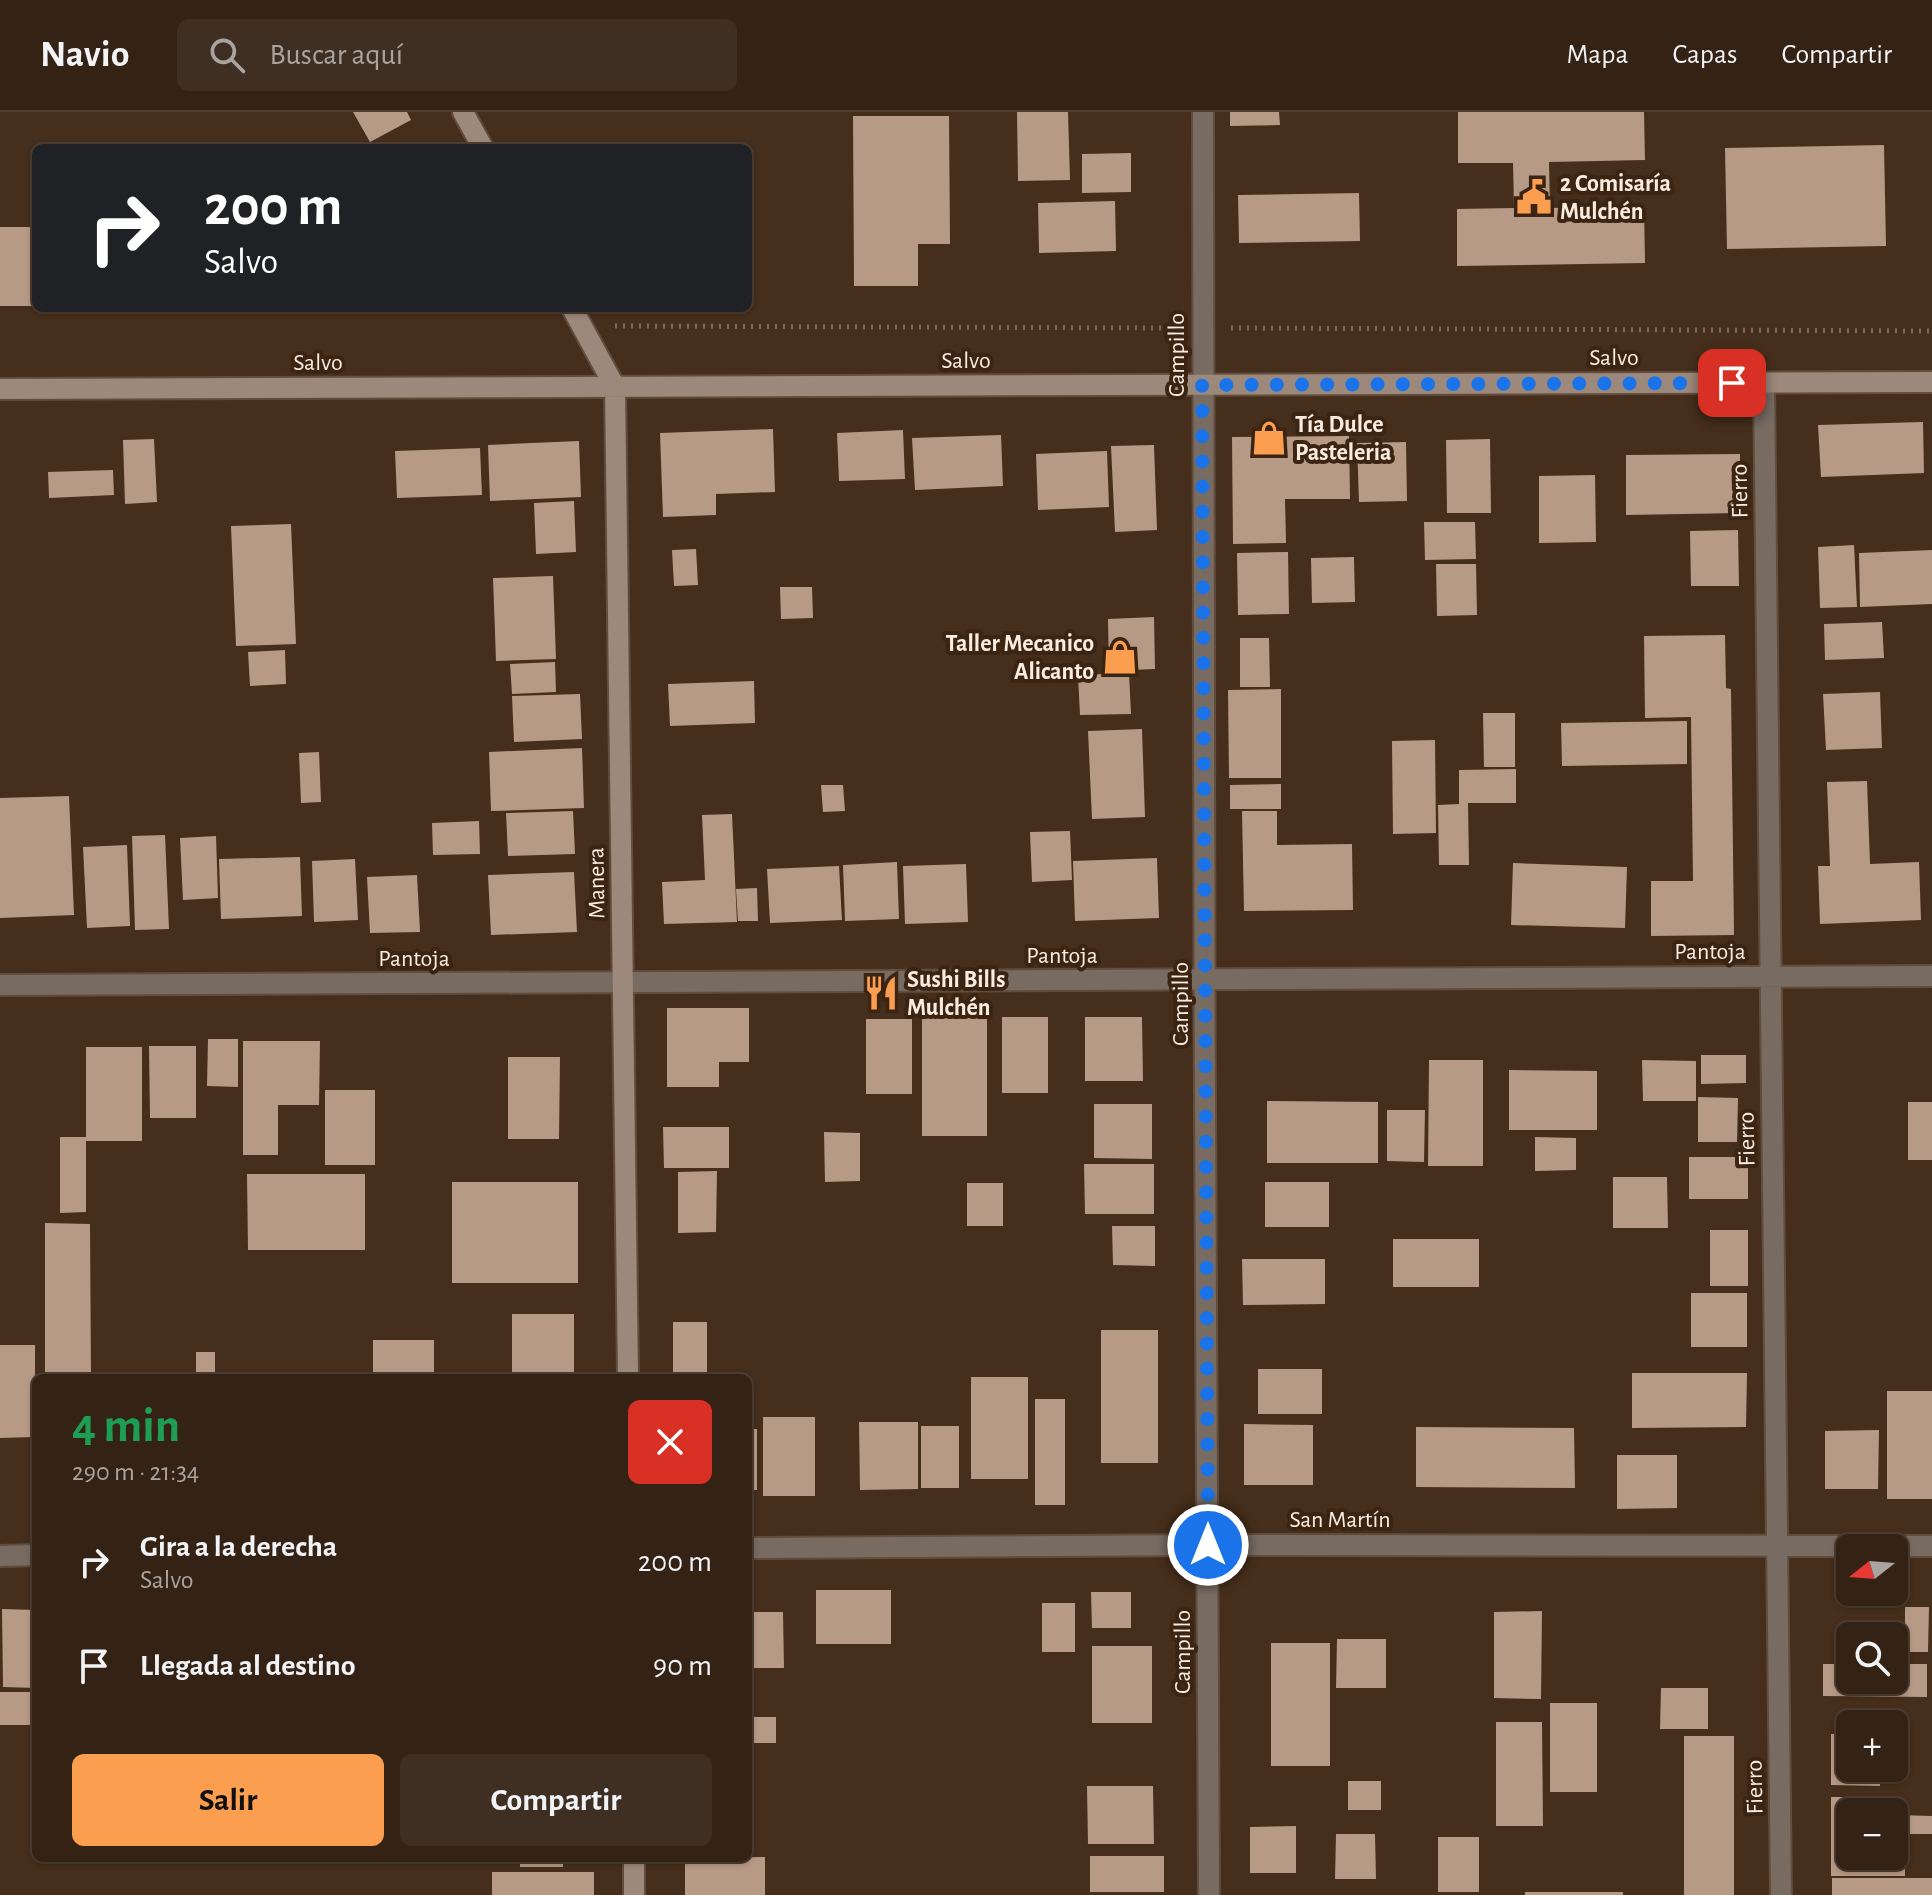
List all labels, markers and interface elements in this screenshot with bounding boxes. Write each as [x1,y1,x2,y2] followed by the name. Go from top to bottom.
[177,19,737,91] search box
[205,33,249,77] icon: search
[40,36,129,74] text: Navio
[269,40,403,70] text: Buscar aquí
[1566,41,1628,69] text: Mapa
[1672,41,1737,69] text: Capas
[1781,41,1892,69] text: Compartir
[1560,172,1671,224] place label: 2 Comisaría Mulchén
[72,176,176,280] icon: right
[1515,178,1553,216] public building icon: 2 Comisaría Mulchén
[204,179,342,235] text: 200 m
[204,244,278,280] text: Salvo
[1165,313,1189,397] street label: Campillo
[1589,346,1639,370] street label: Salvo
[941,349,991,373] street label: Salvo
[1698,349,1766,417] pin
[293,351,343,375] street label: Salvo
[1710,361,1754,405] icon: arrive
[1295,413,1391,465] place label: Tía Dulce Pasteleria
[1250,419,1288,457] shop icon: Tía Dulce Pasteleria
[1728,463,1752,518] street label: Fierro
[945,632,1094,684] place label: Taller Mecanico Alicanto
[1101,638,1139,676] shop icon: Taller Mecanico Alicanto
[584,847,610,919] street label: Manera
[1674,940,1746,964] street label: Pantoja
[1026,944,1098,968] street label: Pantoja
[378,947,450,971] street label: Pantoja
[1169,962,1193,1046] street label: Campillo
[907,968,1005,1020] place label: Sushi Bills Mulchén
[862,974,900,1012] restaurant icon: Sushi Bills Mulchén
[1735,1111,1759,1166] street label: Fierro
[628,1400,712,1484] button: close
[72,1403,180,1451] text: 4 min
[72,1459,199,1485] text: 290 m · 21:34
[1166,1503,1250,1587] position arrow
[1289,1508,1391,1532] street label: San Martín
[140,1532,337,1562] text: Gira a la derecha
[1836,1534,1908,1606] north arrow
[1836,1534,1908,1870] map controls
[72,1540,116,1584] icon: right
[638,1547,712,1577] text: 200 m
[140,1567,194,1593] text: Salvo
[1171,1610,1195,1694] street label: Campillo
[1836,1622,1908,1694] button: search
[72,1644,116,1688] icon: arrive
[140,1651,356,1681] text: Llegada al destino
[653,1651,712,1681] text: 90 m
[1836,1710,1908,1782] button: +
[72,1754,384,1846] button: Salir
[400,1754,712,1846] button: Compartir
[1743,1759,1767,1814] street label: Fierro
[1836,1798,1908,1870] button: −

